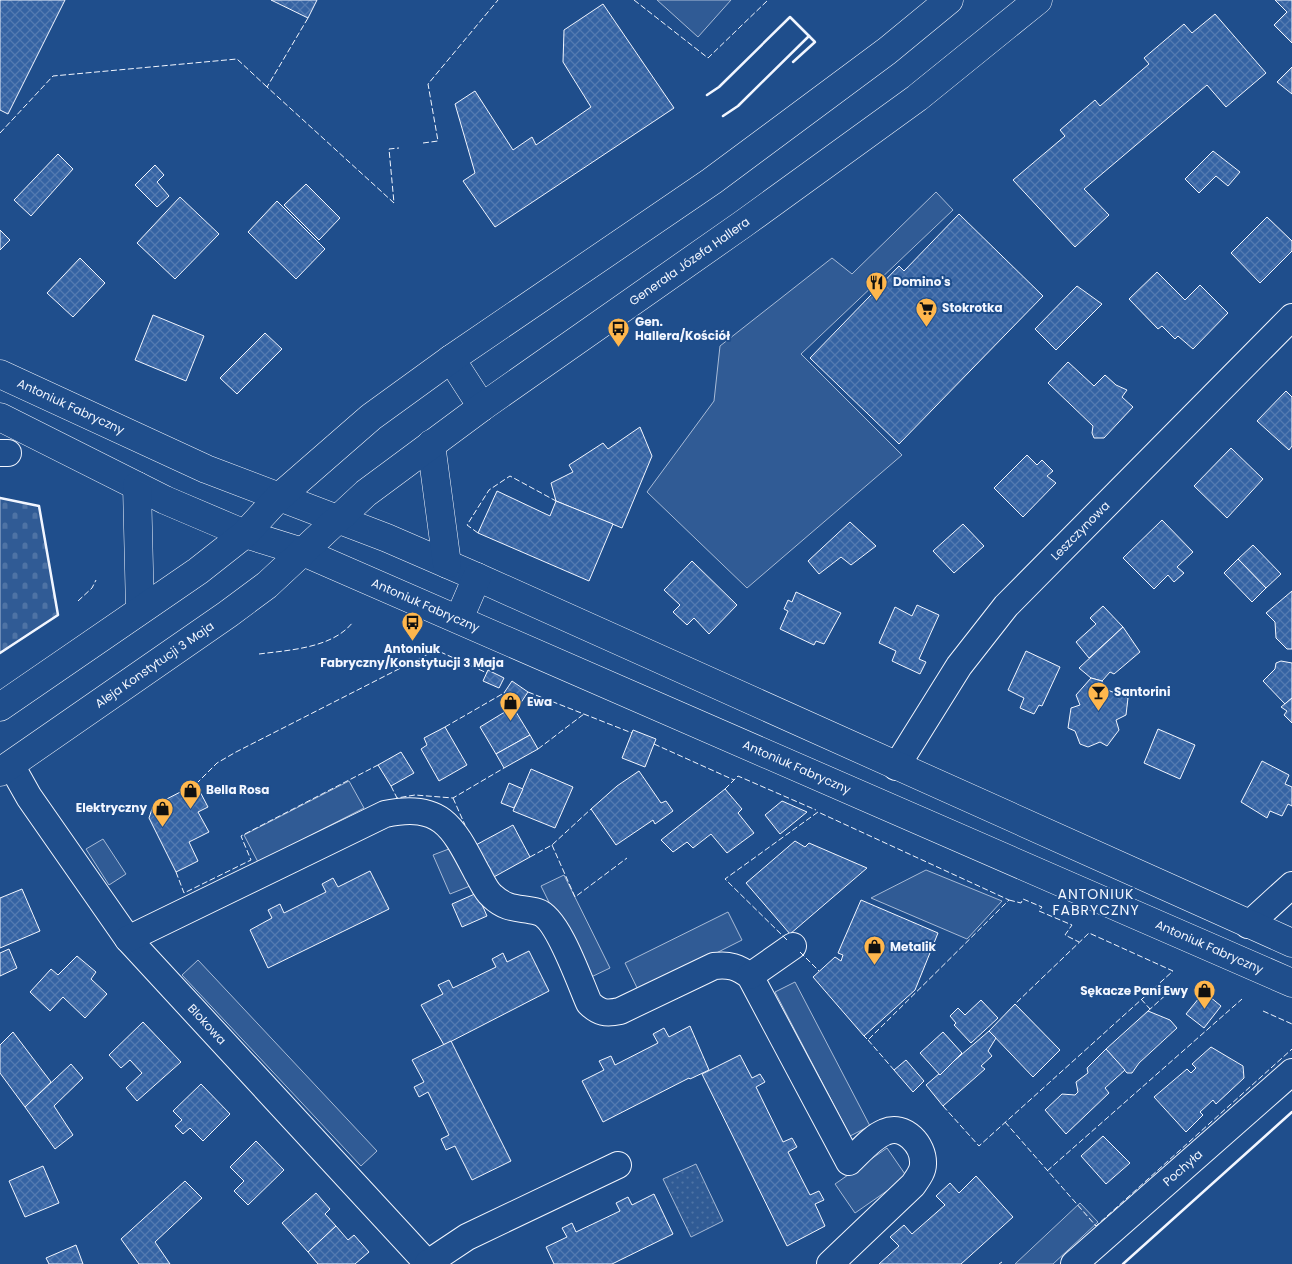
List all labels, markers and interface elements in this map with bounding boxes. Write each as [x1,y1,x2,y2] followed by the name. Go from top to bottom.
[626,213,753,309] street label: Generała Józefa Hallera
[865,270,889,301] restaurant icon: Domino's
[893,273,951,290] place label: Domino's
[914,296,938,327] supermarket icon: Stokrotka
[942,299,1003,316] place label: Stokrotka
[635,313,730,344] place label: Gen. Hallera/Kościół
[607,317,631,348] bus stop icon: Gen. Hallera/Kościół
[15,374,128,438] street label: Antoniuk Fabryczny
[1047,497,1113,564] street label: Leszczynowa
[369,574,483,636] street label: Antoniuk Fabryczny
[400,610,424,641] bus stop icon: Antoniuk Fabryczny/Konstytucji 3 Maja
[91,617,217,712] street label: Aleja Konstytucji 3 Maja
[320,640,504,671] place label: Antoniuk Fabryczny/Konstytucji 3 Maja
[1086,680,1110,711] bar icon: Santorini
[1114,683,1170,700] place label: Santorini
[499,690,523,721] shop icon: Ewa
[527,693,552,710] place label: Ewa
[740,736,854,798] street label: Antoniuk Fabryczny
[178,778,202,809] shop icon: Bella Rosa
[206,781,269,798] place label: Bella Rosa
[151,796,175,827] shop icon: Elektryczny
[76,799,147,816] place label: Elektryczny
[1052,884,1140,920] district label: ANTONIUK FABRYCZNY
[1153,915,1266,978] street label: Antoniuk Fabryczny
[862,935,886,966] shop icon: Metalik
[890,938,937,955] place label: Metalik
[1192,979,1216,1010] shop icon: Sękacze Pani Ewy
[1080,982,1188,999] place label: Sękacze Pani Ewy
[184,1000,230,1048] street label: Blokowa
[1159,1146,1206,1190] street label: Pochyła

